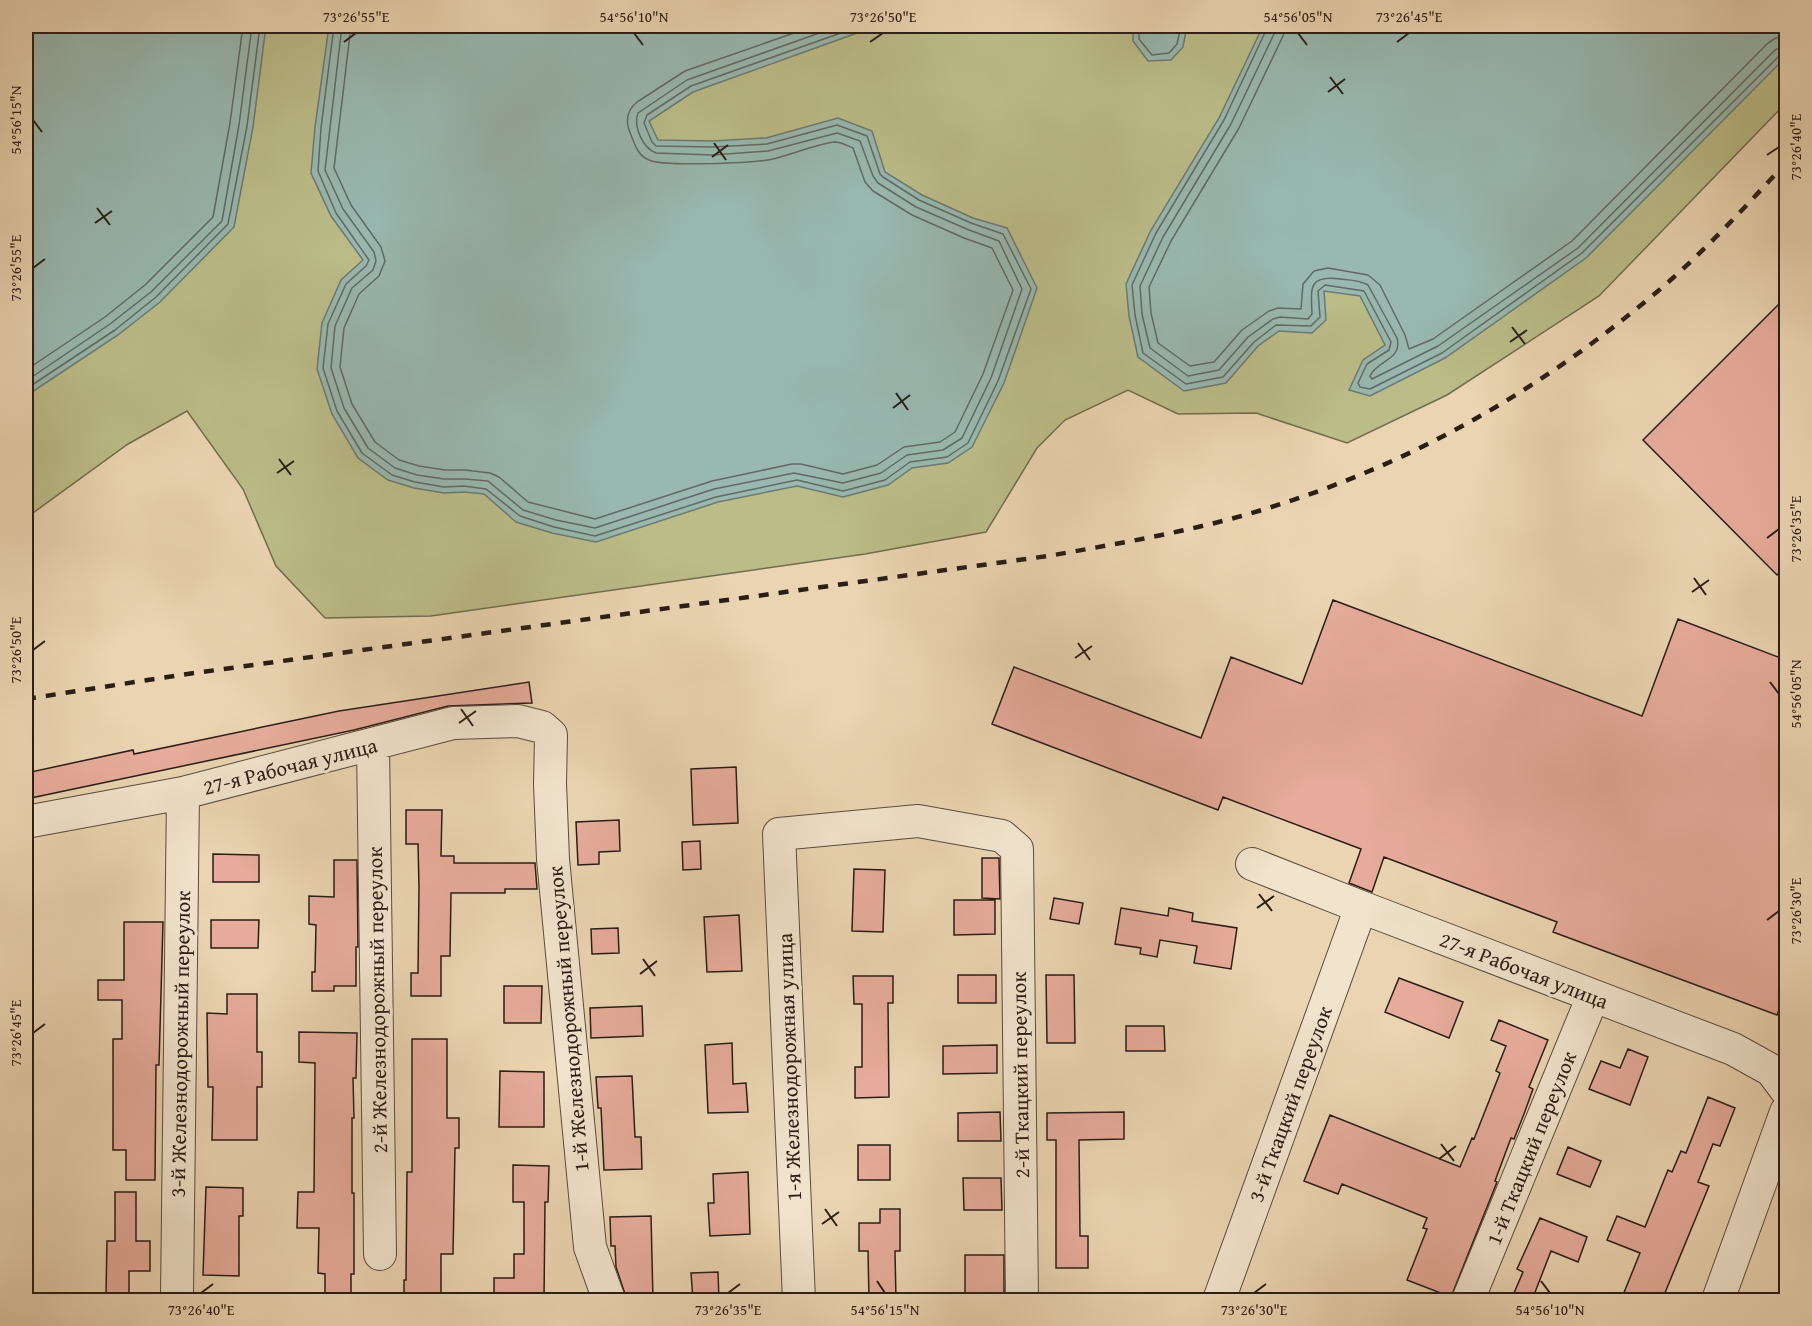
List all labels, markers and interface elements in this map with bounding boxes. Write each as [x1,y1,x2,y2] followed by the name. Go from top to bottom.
[323,6,390,27] text: 73°26'55"E
[600,6,669,27] text: 54°56'10"N
[850,6,917,27] text: 73°26'50"E
[1264,6,1333,27] text: 54°56'05"N
[1376,6,1443,27] text: 73°26'45"E
[5,85,26,154] text: 54°56'15"N
[1785,113,1806,180] text: 73°26'40"E
[5,234,26,301] text: 73°26'55"E
[1785,495,1806,562] text: 73°26'35"E
[5,616,26,683] text: 73°26'50"E
[1785,659,1806,728] text: 54°56'05"N
[200,729,380,803] street label: 27-я Рабочая улица
[359,846,395,1154] street label: 2-й Железнодорожный переулок
[539,865,597,1173] street label: 1-й Железнодорожный переулок
[1785,877,1806,944] text: 73°26'30"E
[162,890,198,1198] street label: 3-й Железнодорожный переулок
[1435,924,1613,1016] street label: 27-я Рабочая улица
[769,932,809,1202] street label: 1-я Железнодорожная улица
[1003,971,1037,1179] street label: 2-й Ткацкий переулок
[5,999,26,1066] text: 73°26'45"E
[1240,1002,1340,1206] street label: 3-й Ткацкий переулок
[1478,1046,1584,1250] street label: 1-й Ткацкий переулок
[168,1299,235,1320] text: 73°26'40"E
[695,1299,762,1320] text: 73°26'35"E
[851,1299,920,1320] text: 54°56'15"N
[1221,1299,1288,1320] text: 73°26'30"E
[1516,1299,1585,1320] text: 54°56'10"N

